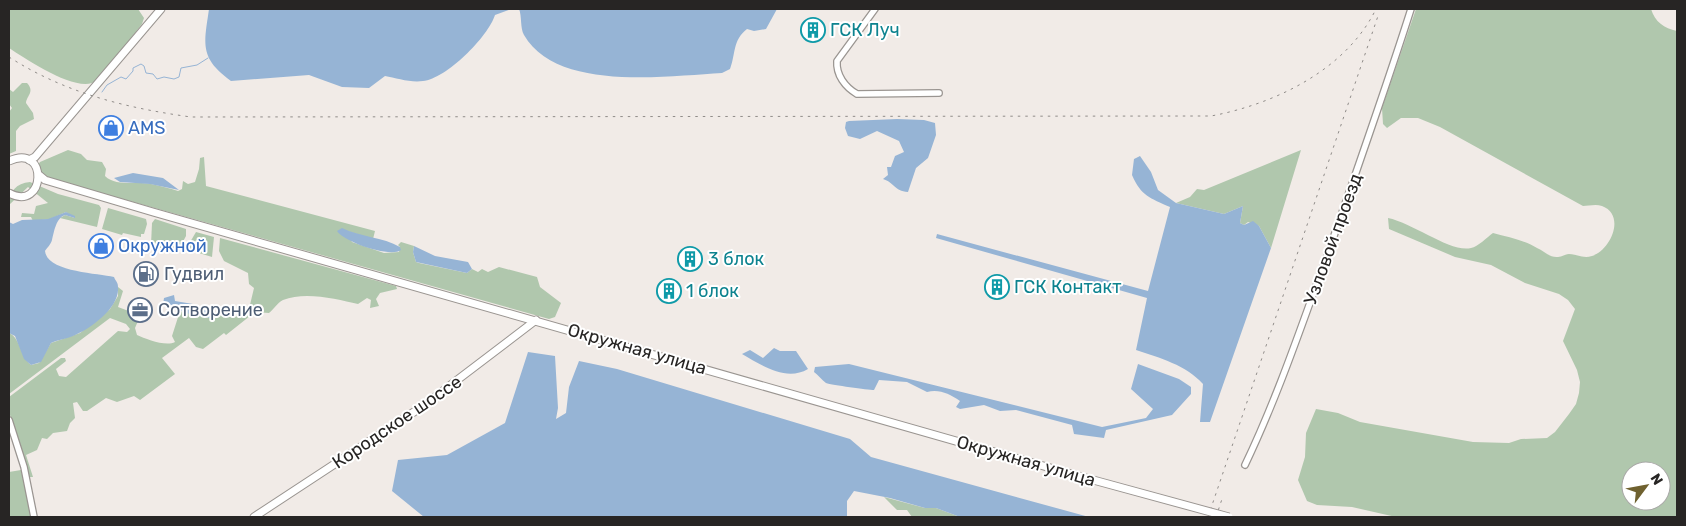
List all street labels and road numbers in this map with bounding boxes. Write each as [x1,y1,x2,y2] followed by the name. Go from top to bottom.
[1299,170,1367,308] street label: Узловой проезд
[565,319,709,379] street label: Окружная улица
[328,370,466,474] street label: Кородское шоссе
[954,431,1098,491] street label: Окружная улица

